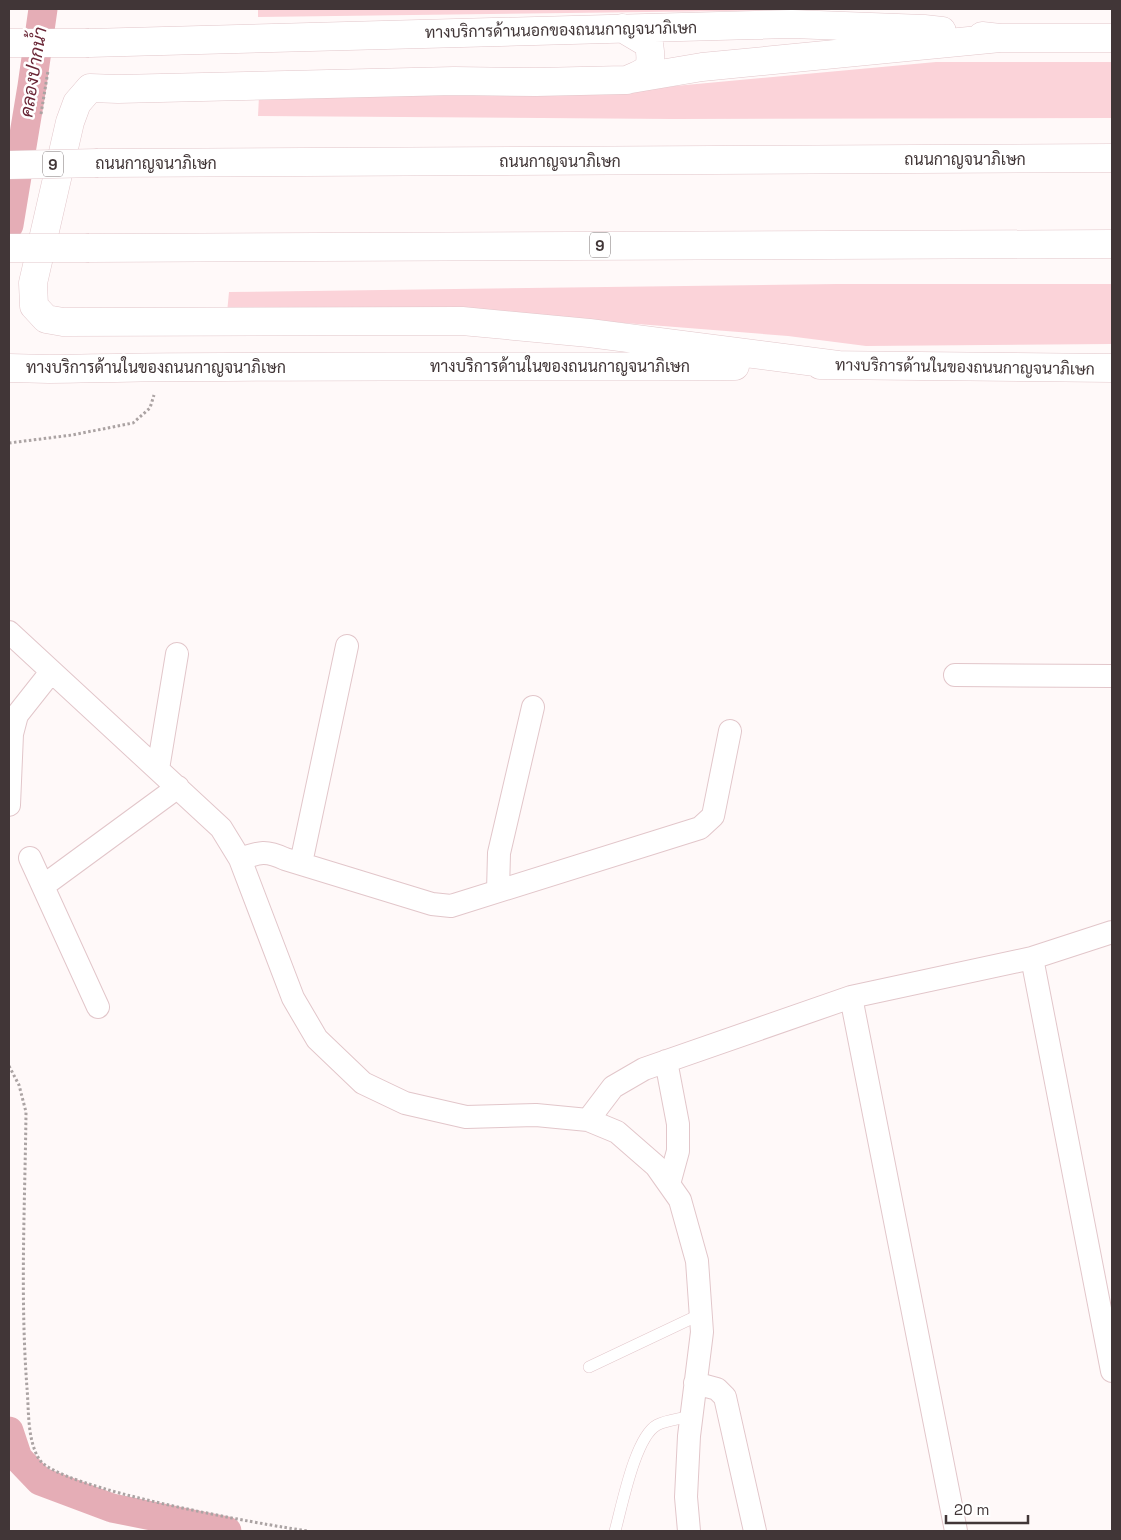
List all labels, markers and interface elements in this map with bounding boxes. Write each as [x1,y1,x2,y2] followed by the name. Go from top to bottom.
[425,17,697,43] street label: ทางบริการด้านนอกของถนนกาญจนาภิเษก
[11,24,52,119] water label: คลองปากน้ำ
[904,149,1026,170] street label: ถนนกาญจนาภิเษก
[499,151,621,172] street label: ถนนกาญจนาภิเษก
[43,152,63,176] road number: 9
[95,153,217,174] street label: ถนนกาญจนาภิเษก
[590,232,610,258] road number: 9
[835,353,1095,380] street label: ทางบริการด้านในของถนนกาญจนาภิเษก
[430,355,690,377] street label: ทางบริการด้านในของถนนกาญจนาภิเษก
[26,356,286,378] street label: ทางบริการด้านในของถนนกาญจนาภิเษก
[946,1492,1028,1524] scale bar
[954,1500,989,1519] text: 20 m

